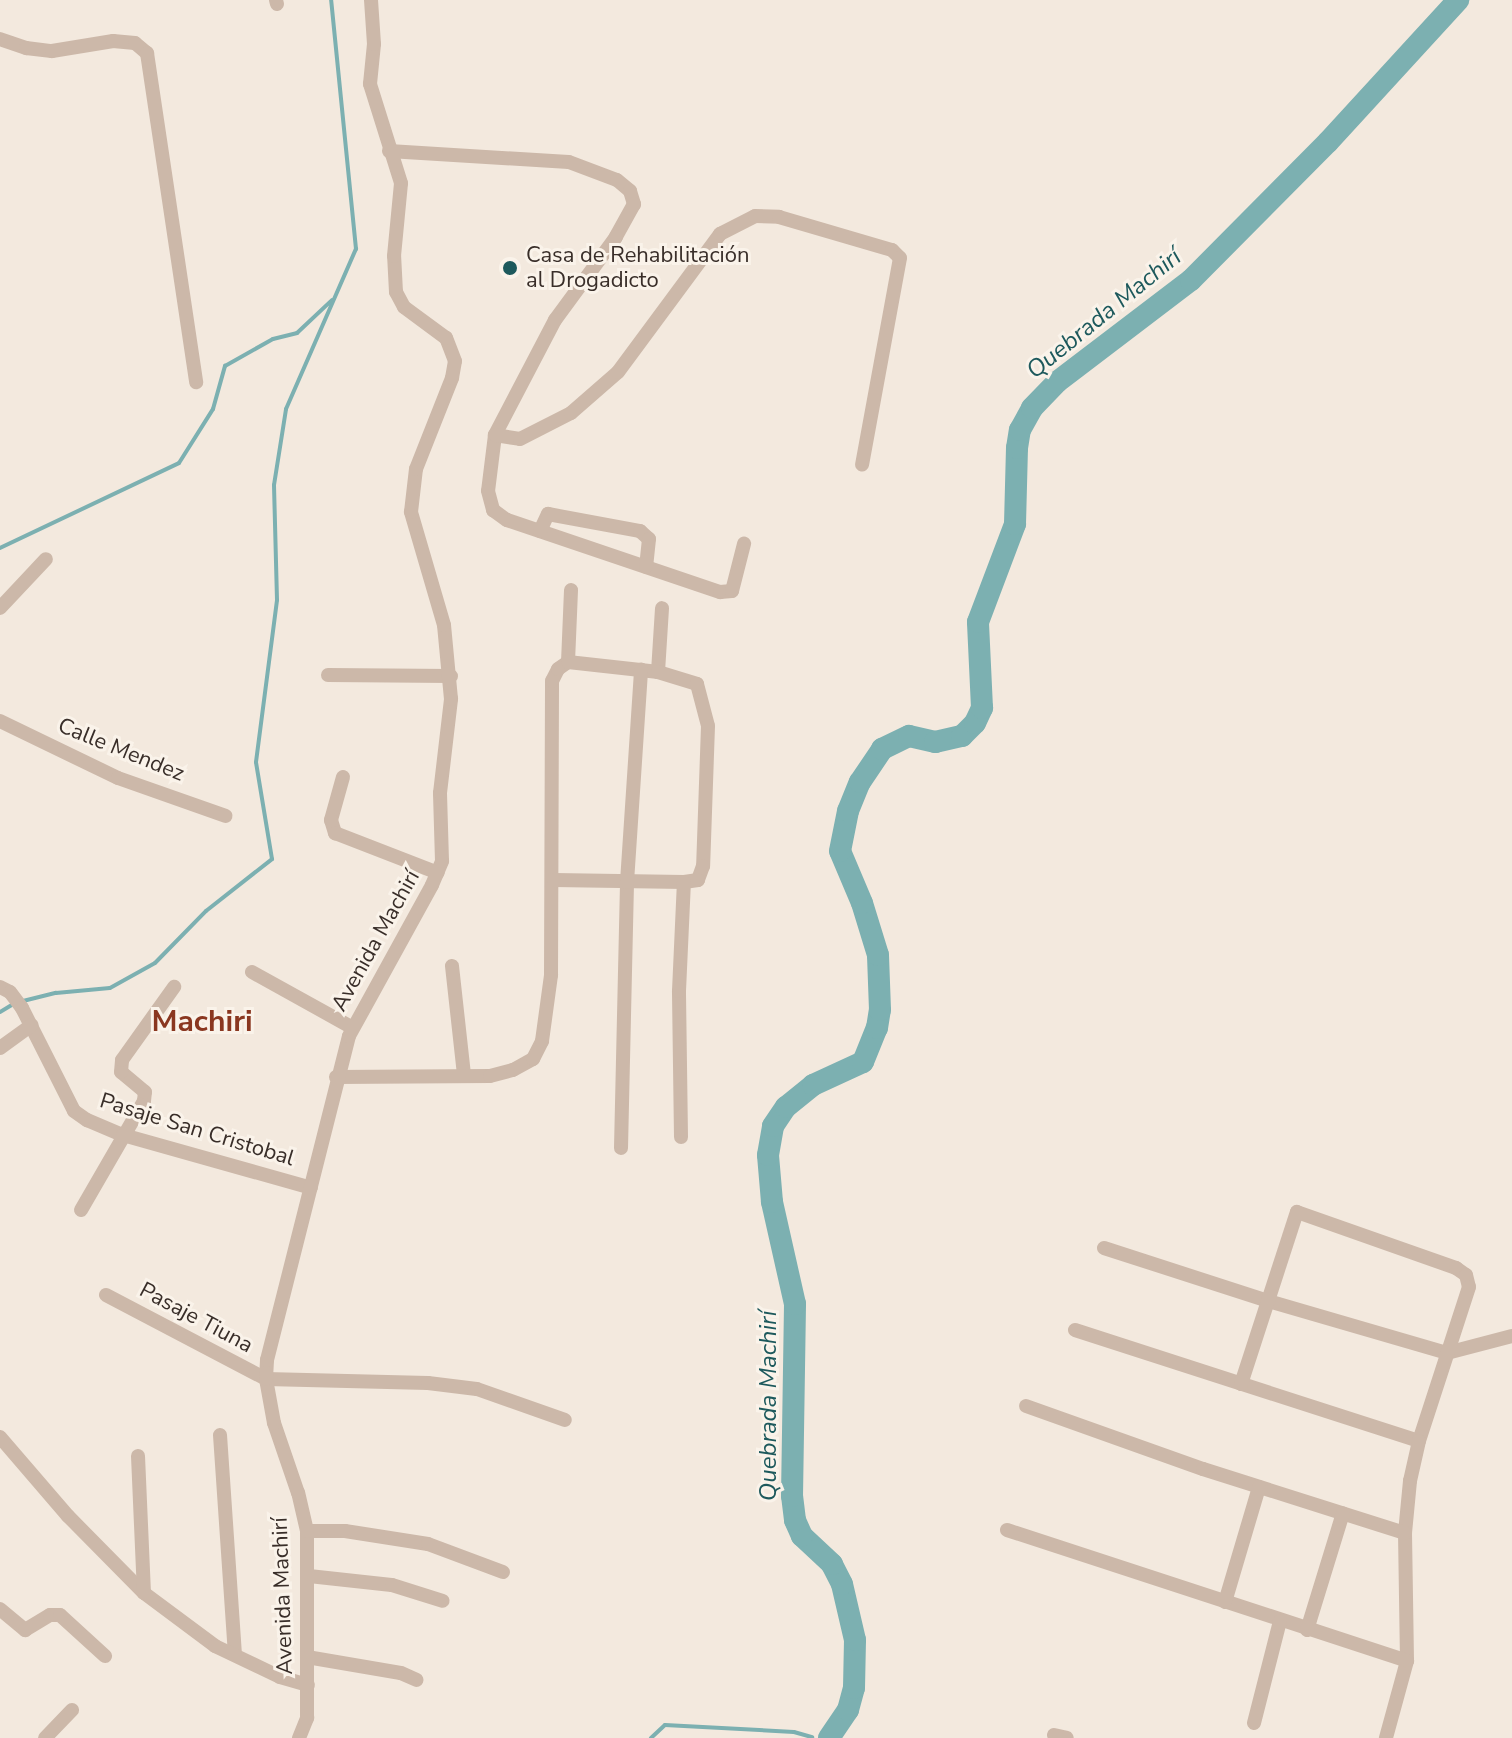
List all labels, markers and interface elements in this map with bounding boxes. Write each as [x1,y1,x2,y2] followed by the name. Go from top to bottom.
[526,242,749,294] place label: Casa de Rehabilitación al Drogadicto
[1021,243,1187,385] water label: Quebrada Machirí
[501,259,519,277] marker: Casa de Rehabilitación al Drogadicto
[54,713,188,787] street label: Calle Mendez
[326,866,426,1016] street label: Avenida Machirí
[151,1004,253,1040] district label: Machiri
[96,1088,298,1172] street label: Pasaje San Cristobal
[135,1277,257,1359] street label: Pasaje Tiuna
[755,1311,783,1501] water label: Quebrada Machirí
[267,1517,299,1675] street label: Avenida Machirí

